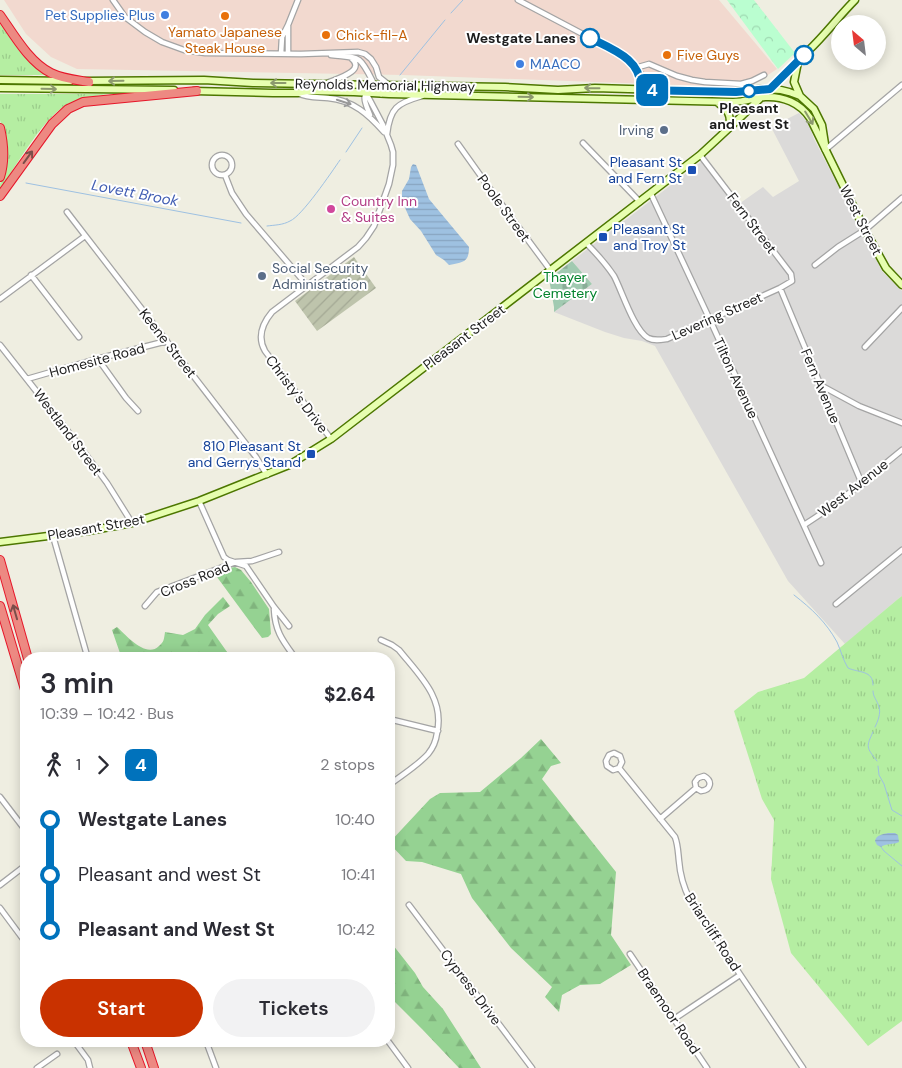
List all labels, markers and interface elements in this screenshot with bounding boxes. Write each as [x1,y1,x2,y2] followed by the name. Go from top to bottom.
[45,6,155,24] place label: Pet Supplies Plus
[159,9,171,21] marker: Pet Supplies Plus
[219,10,231,22] marker: Yamato Japanese Steak House
[831,15,886,70] north arrow
[831,15,886,70] map controls
[168,23,282,57] place label: Yamato Japanese Steak House
[336,26,408,44] place label: Chick-fil-A
[580,28,600,48] marker: Westgate Lanes
[320,29,332,41] marker: Chick-fil-A
[466,29,576,47] place label: Westgate Lanes
[794,45,814,65] unlabelled marker
[677,46,740,64] place label: Five Guys
[661,49,673,61] marker: Five Guys
[530,55,581,73] place label: MAACO
[514,58,526,70] marker: MAACO
[295,74,475,96] street label: Reynolds Memorial Highway
[636,74,668,106] line badge: 4
[108,76,124,86] one-way arrow
[270,78,286,88] one-way arrow
[646,78,658,102] text: 4
[584,83,600,93] one-way arrow
[40,84,56,94] one-way arrow
[742,84,756,98] marker: Pleasant and west St
[518,92,534,102] one-way arrow
[336,98,351,107] one-way arrow
[709,99,789,133] place label: Pleasant and west St
[804,111,814,125] one-way arrow
[619,121,654,139] place label: Irving
[658,124,670,136] marker: Irving
[23,151,34,164] one-way arrow
[608,153,682,187] place label: Pleasant St and Fern St
[686,164,698,176] marker: Pleasant St and Fern St
[474,171,534,245] street label: Poole Street
[90,175,181,211] water label: Lovett Brook
[836,182,886,258] street label: West Street
[723,189,781,257] street label: Fern Street
[341,192,417,226] place label: Country Inn & Suites
[325,203,337,215] marker: Country Inn & Suites
[613,220,686,254] place label: Pleasant St and Troy St
[597,231,609,243] marker: Pleasant St and Troy St
[272,259,368,293] place label: Social Security Administration
[533,268,597,302] park label: Thayer Cemetery
[256,270,268,282] marker: Social Security Administration
[669,288,765,344] street label: Levering Street
[419,300,509,374] street label: Pleasant Street
[135,305,201,381] street label: Keene Street
[709,335,763,421] street label: Tilton Avenue
[47,339,147,381] street label: Homesite Road
[797,346,845,426] street label: Fern Avenue
[262,352,332,436] street label: Christy's Drive
[30,385,106,479] street label: Westland Street
[188,437,301,471] place label: 810 Pleasant St and Gerrys Stand
[305,448,317,460] marker: 810 Pleasant St and Gerrys Stand
[814,455,892,521] street label: West Avenue
[46,510,146,544] street label: Pleasant Street
[157,557,233,601] street label: Cross Road
[10,604,20,620] one-way arrow
[40,665,114,702] text: 3 min
[324,682,375,707] text: $2.64
[40,703,174,724] text: 10:39 – 10:42 · Bus
[40,751,68,779] icon: walk
[89,751,117,779] icon: forward
[135,753,147,777] text: 4
[76,754,81,775] text: 1
[320,754,375,775] text: 2 stops
[78,807,227,832] text: Westgate Lanes
[335,809,375,830] text: 10:40
[78,862,261,887] text: Pleasant and west St
[341,864,375,885] text: 10:41
[681,889,745,975] street label: Briarcliff Road
[78,917,275,942] text: Pleasant and West St
[337,919,375,940] text: 10:42
[437,945,505,1029] street label: Cypress Drive
[634,965,704,1057] street label: Braemoor Road
[40,979,203,1037] button: Start
[213,979,375,1037] button: Tickets

